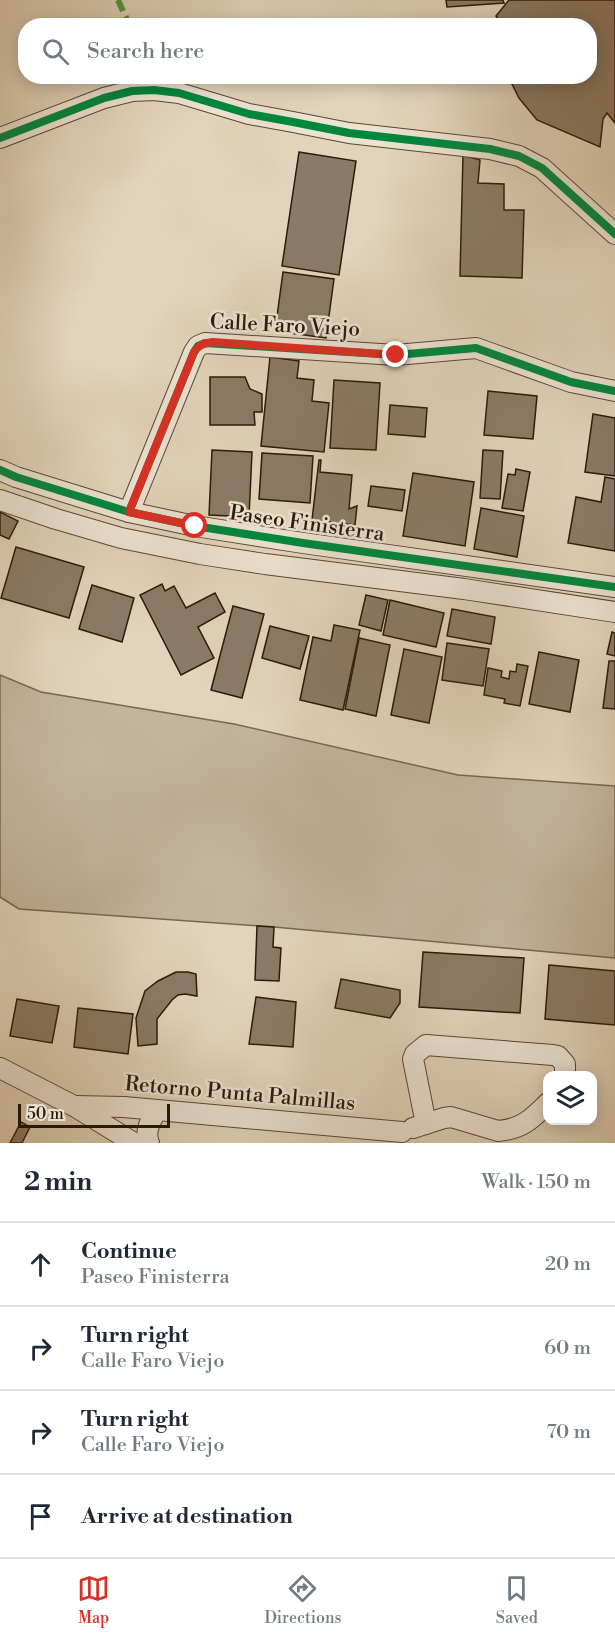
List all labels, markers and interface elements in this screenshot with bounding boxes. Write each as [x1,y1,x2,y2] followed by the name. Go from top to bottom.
[18,18,597,84] search box
[39,35,72,68] icon: search
[87,38,204,65] text: Search here
[209,309,361,343] street label: Calle Faro Viejo
[382,341,408,367] route end
[228,500,386,548] street label: Paseo Finisterra
[181,512,207,538] route start
[124,1071,356,1117] street label: Retorno Punta Palmillas
[543,1071,597,1125] map controls
[543,1071,597,1125] button: layers
[18,1101,170,1128] scale bar
[27,1104,64,1124] text: 50 m
[24,1166,92,1198] text: 2 min
[482,1170,591,1195] text: Walk · 150 m
[81,1238,177,1265] text: Continue
[24,1248,57,1281] icon: ahead
[545,1252,591,1277] text: 20 m
[81,1265,230,1290] text: Paseo Finisterra
[81,1322,189,1349] text: Turn right
[24,1332,57,1365] icon: right
[544,1336,591,1361] text: 60 m
[81,1349,224,1374] text: Calle Faro Viejo
[81,1406,189,1433] text: Turn right
[24,1416,57,1449] icon: right
[547,1420,591,1445] text: 70 m
[81,1433,224,1458] text: Calle Faro Viejo
[24,1500,57,1533] icon: arrive
[81,1503,293,1530] text: Arrive at destination
[77,1572,110,1628] tab: Map
[264,1572,342,1628] tab: Directions
[496,1572,538,1628] tab: Saved

